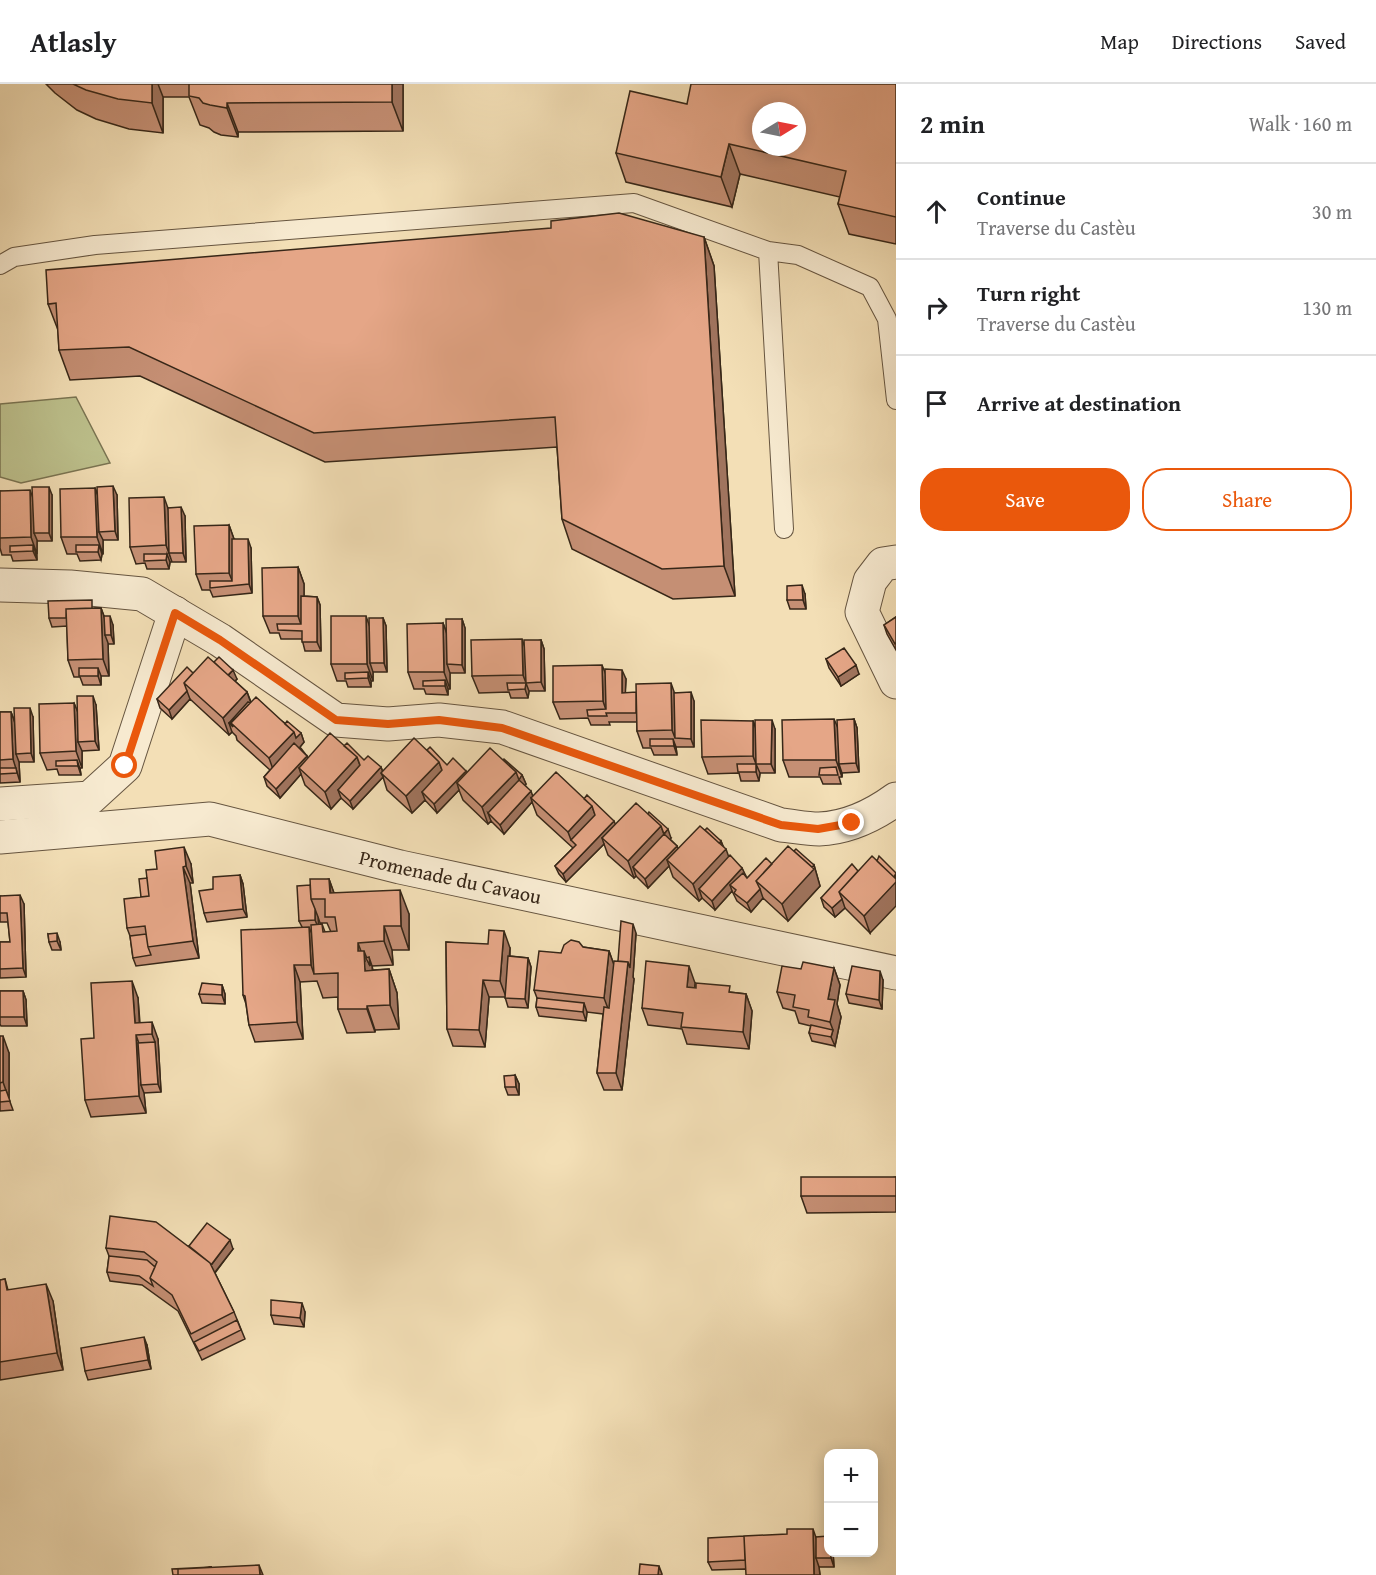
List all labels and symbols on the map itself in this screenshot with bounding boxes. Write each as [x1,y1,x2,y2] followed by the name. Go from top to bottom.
[752,102,806,156] north arrow
[111,752,137,778] route start
[838,809,864,835] route end
[356,842,544,911] street label: Promenade du Cavaou

